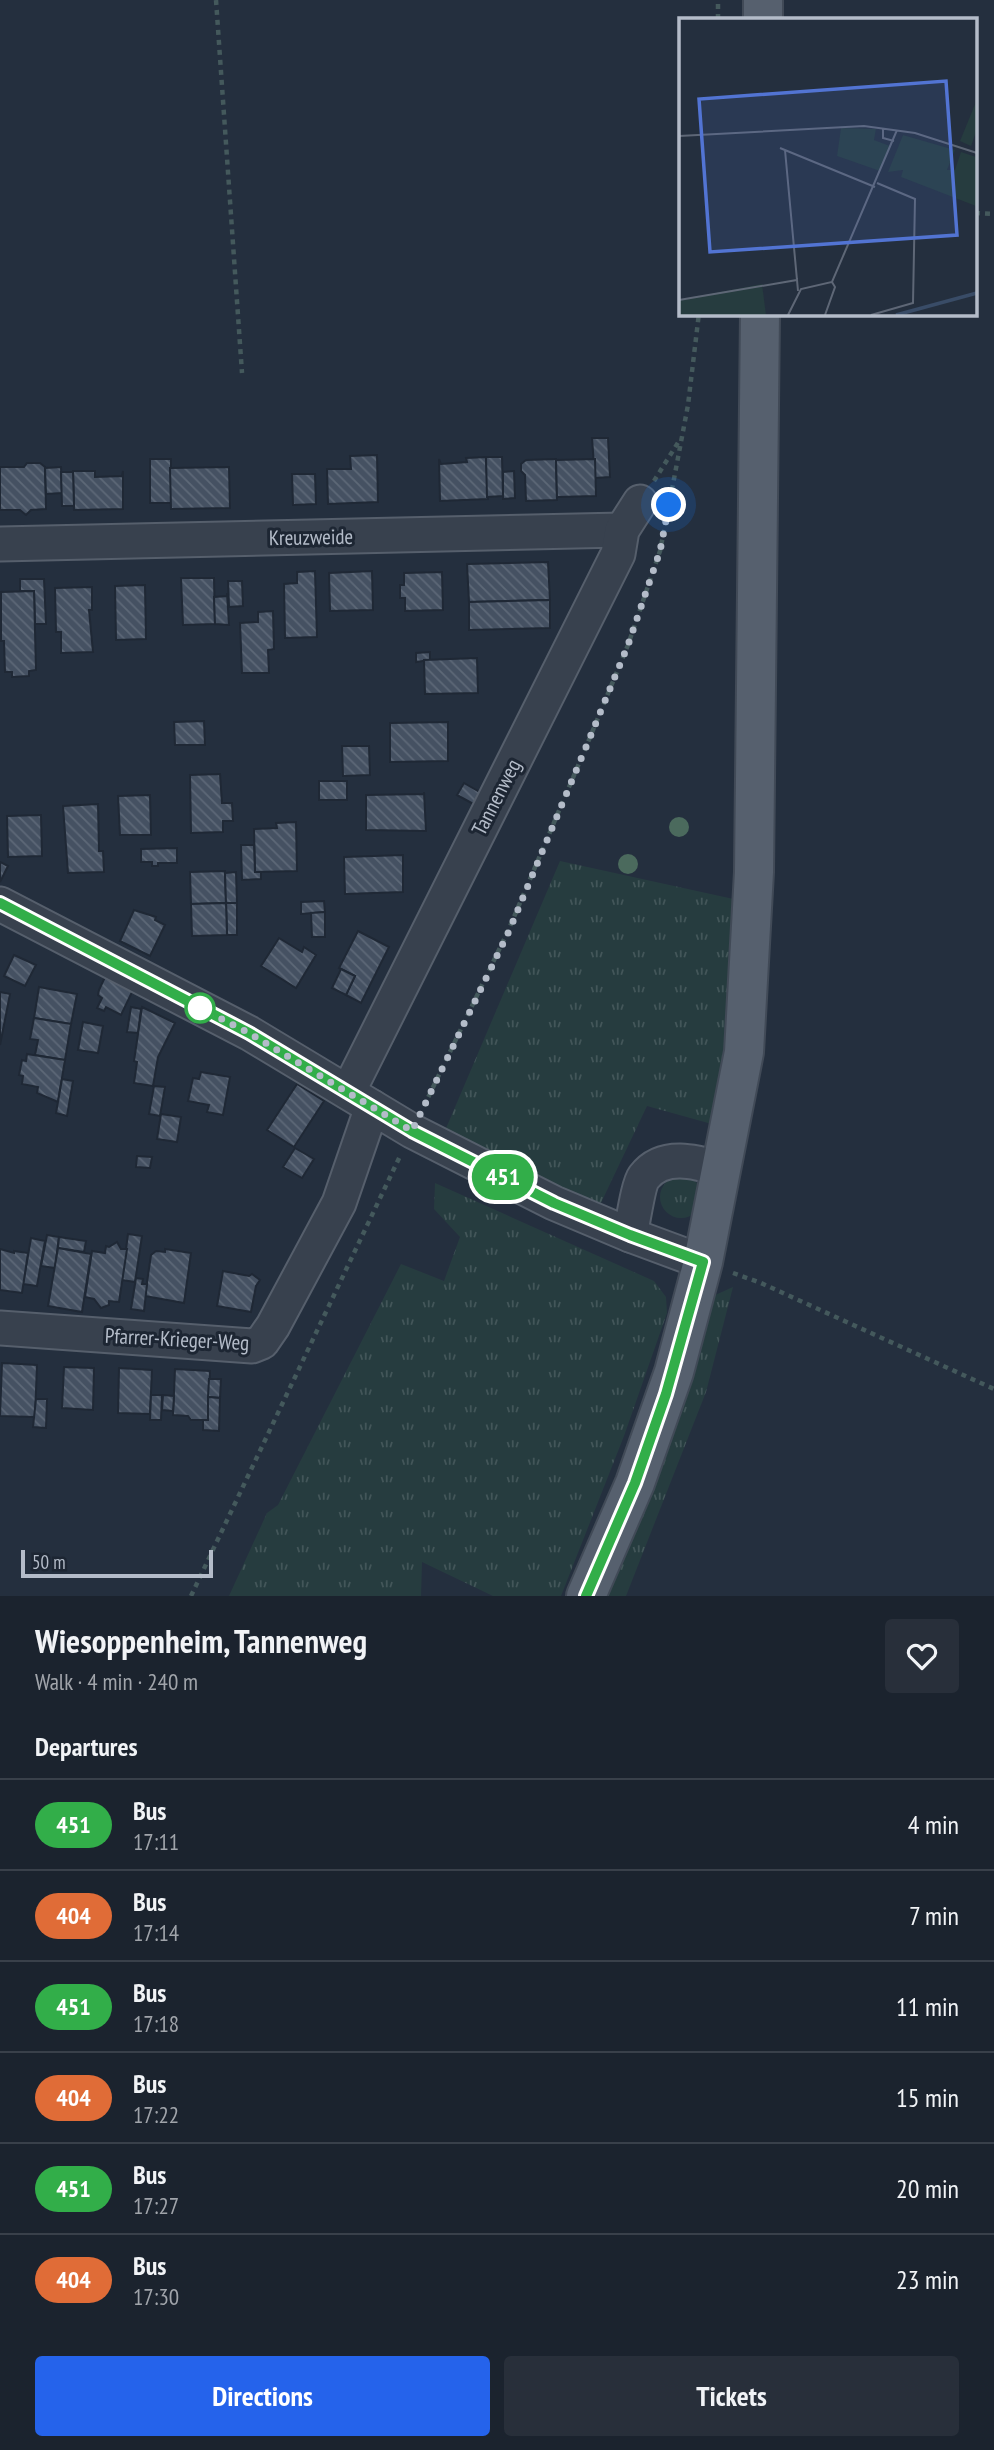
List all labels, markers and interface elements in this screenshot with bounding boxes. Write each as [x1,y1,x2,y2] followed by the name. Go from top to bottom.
[679,18,976,315] inset map
[651,487,686,522] your location
[269,523,353,551] street label: Kreuzweide
[465,754,527,840] street label: Tannenweg
[185,993,215,1023] unlabelled marker
[463,1154,543,1200] line badge: 451
[486,1161,520,1192] text: 451
[104,1322,250,1356] street label: Pfarrer-Krieger-Weg
[21,1547,214,1579] scale bar
[32,1550,66,1574] text: 50 m
[35,1619,367,1662] text: Wiesoppenheim, Tannenweg
[885,1619,959,1693] button: heart
[35,1667,198,1696] text: Walk · 4 min · 240 m
[35,1730,138,1763] text: Departures
[133,1794,166,1827] text: Bus
[908,1808,959,1841] text: 4 min
[56,1809,91,1840] text: 451
[133,1827,179,1856] text: 17:11
[133,1885,166,1918] text: Bus
[909,1899,959,1932] text: 7 min
[56,1900,91,1931] text: 404
[133,1918,179,1947] text: 17:14
[133,1976,166,2009] text: Bus
[896,1990,959,2023] text: 11 min
[56,1991,91,2022] text: 451
[133,2009,179,2038] text: 17:18
[133,2067,166,2100] text: Bus
[896,2081,959,2114] text: 15 min
[56,2082,91,2113] text: 404
[133,2100,179,2129] text: 17:22
[133,2158,166,2191] text: Bus
[896,2172,959,2205] text: 20 min
[56,2173,91,2204] text: 451
[133,2191,179,2220] text: 17:27
[133,2249,166,2282] text: Bus
[896,2263,959,2296] text: 23 min
[56,2264,91,2295] text: 404
[133,2282,179,2311] text: 17:30
[35,2356,490,2436] button: Directions
[504,2356,959,2436] button: Tickets

